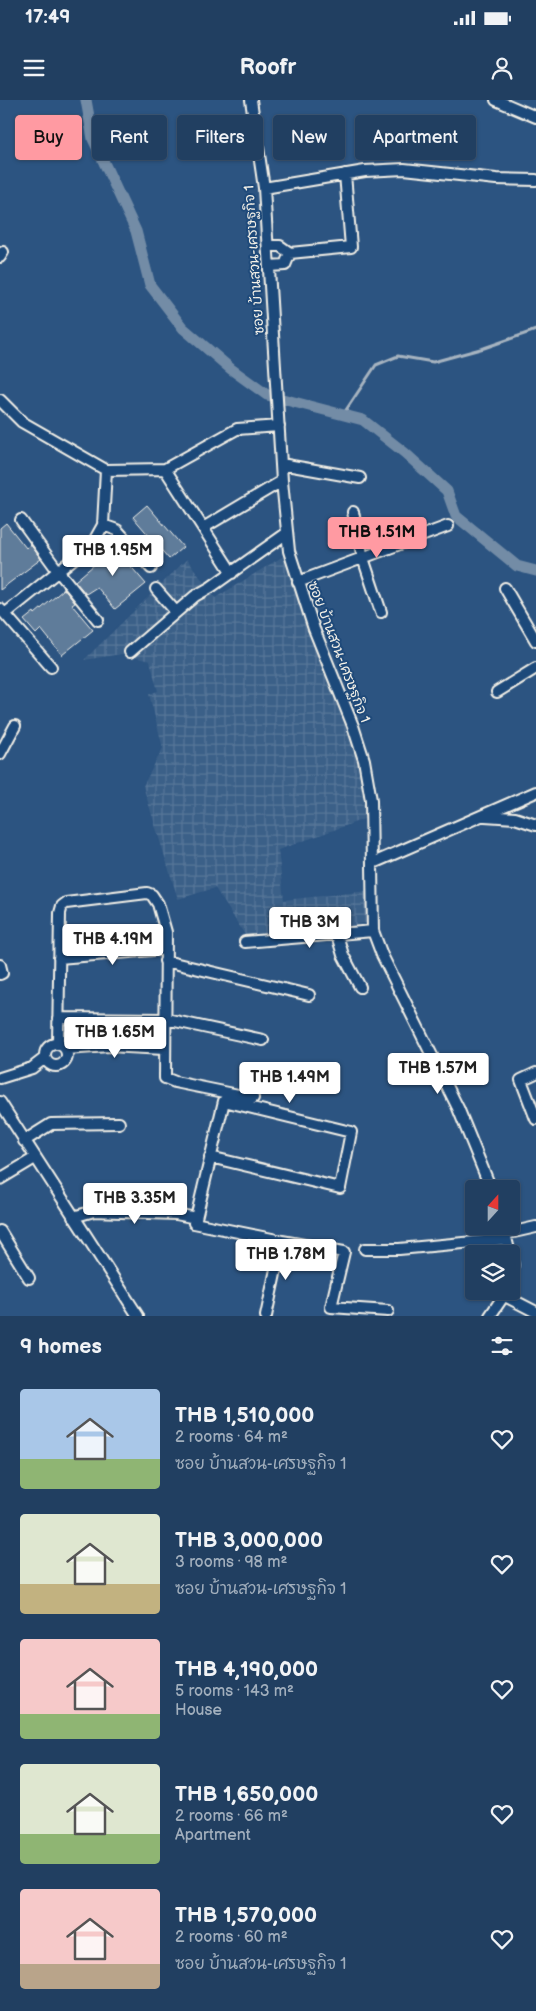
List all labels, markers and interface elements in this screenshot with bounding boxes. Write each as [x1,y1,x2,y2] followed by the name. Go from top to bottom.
[25,6,70,29] text: 17:49
[20,54,48,82] icon: menu
[240,54,296,81] text: Roofr
[488,54,516,82] icon: person
[15,115,82,160] chip: Buy
[92,115,167,160] chip: Rent
[177,115,263,160] chip: Filters
[273,115,345,160] chip: New
[355,115,476,160] chip: Apartment
[240,185,268,335] street label: ซอย บ้านสวน-เศรษฐกิจ 1
[320,516,434,559] pin: THB 1.51M
[339,523,415,542] text: THB 1.51M
[56,534,170,577] pin: THB 1.95M
[73,541,153,560] text: THB 1.95M
[304,579,374,725] street label: ซอย บ้านสวน-เศรษฐกิจ 1
[269,906,351,949] pin: THB 3M
[280,913,340,932] text: THB 3M
[56,924,170,966] pin: THB 4.19M
[73,930,153,949] text: THB 4.19M
[58,1016,172,1059] pin: THB 1.65M
[75,1023,155,1042] text: THB 1.65M
[381,1052,495,1095] pin: THB 1.57M
[399,1059,477,1078] text: THB 1.57M
[233,1062,347,1104] pin: THB 1.49M
[250,1068,330,1087] text: THB 1.49M
[465,1180,520,1235] north arrow
[465,1180,520,1300] map controls
[78,1182,192,1225] pin: THB 3.35M
[94,1189,176,1208] text: THB 3.35M
[229,1238,343,1281] pin: THB 1.78M
[246,1245,326,1264] text: THB 1.78M
[465,1245,520,1300] button: layers
[488,1332,516,1360] icon: filters
[20,1334,102,1359] text: 9 homes
[175,1403,314,1428] text: THB 1,510,000
[60,1409,120,1469] icon: home
[488,1425,516,1453] icon: heart
[175,1428,288,1447] text: 2 rooms · 64 m²
[175,1455,346,1474] text: ซอย บ้านสวน-เศรษฐกิจ 1
[175,1528,323,1553] text: THB 3,000,000
[60,1534,120,1594] icon: home
[488,1550,516,1578] icon: heart
[175,1553,287,1572] text: 3 rooms · 98 m²
[175,1580,346,1599] text: ซอย บ้านสวน-เศรษฐกิจ 1
[175,1657,318,1682] text: THB 4,190,000
[60,1659,120,1719] icon: home
[488,1675,516,1703] icon: heart
[175,1682,294,1701] text: 5 rooms · 143 m²
[175,1701,222,1720] text: House
[175,1782,318,1807] text: THB 1,650,000
[60,1784,120,1844] icon: home
[488,1800,516,1828] icon: heart
[175,1807,288,1826] text: 2 rooms · 66 m²
[175,1826,251,1845] text: Apartment
[175,1903,317,1928] text: THB 1,570,000
[60,1909,120,1969] icon: home
[488,1925,516,1953] icon: heart
[175,1928,288,1947] text: 2 rooms · 60 m²
[175,1955,346,1974] text: ซอย บ้านสวน-เศรษฐกิจ 1

